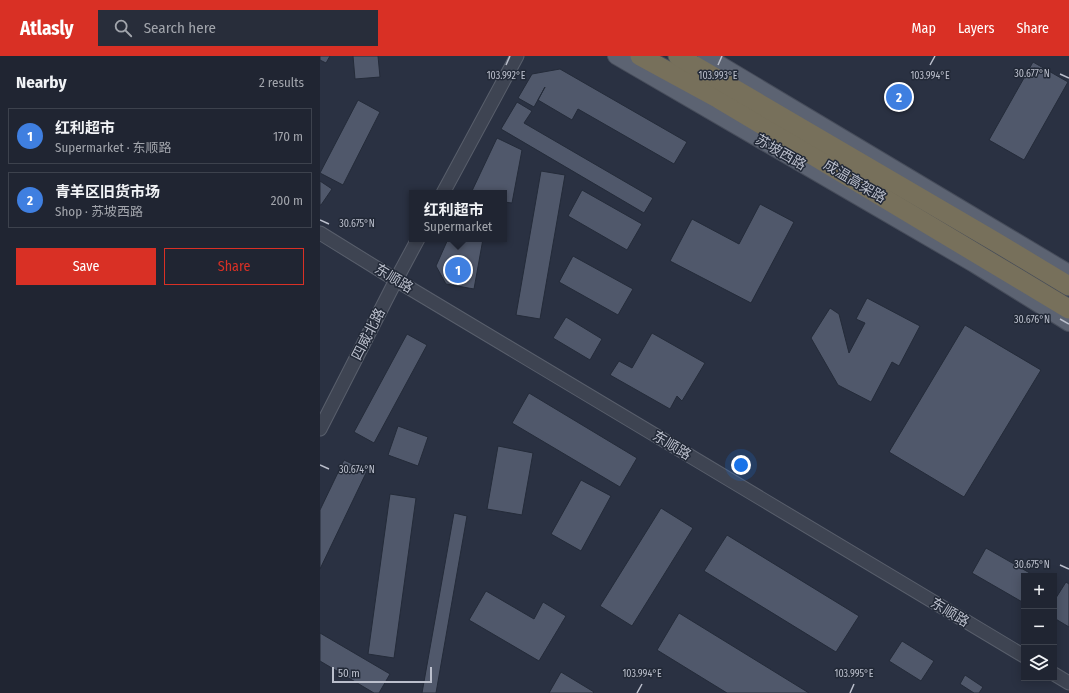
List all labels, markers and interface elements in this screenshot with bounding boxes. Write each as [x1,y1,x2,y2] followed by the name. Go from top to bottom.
[98,10,378,46] search box
[20,17,74,40] text: Atlasly
[112,17,134,39] icon: search
[144,19,216,37] text: Search here
[912,20,936,37] text: Map
[958,20,994,37] text: Layers
[1016,20,1049,37] text: Share
[1014,68,1050,80] text: 30.677°N
[487,70,526,82] text: 103.992°E
[699,70,738,82] text: 103.993°E
[910,70,950,82] text: 103.994°E
[16,72,67,93] text: Nearby
[259,75,304,90] text: 2 results
[886,82,912,112] pin: 2
[55,119,115,137] text: 红利超市
[27,129,33,144] text: 1
[273,129,303,144] text: 170 m
[752,131,809,174] street label: 苏坡西路
[55,140,172,155] text: Supermarket · 东顺路
[820,156,889,207] street label: 成温高架路
[55,183,160,201] text: 青羊区旧货市场
[409,190,507,242] popup
[27,193,33,208] text: 2
[271,193,303,208] text: 200 m
[424,201,484,219] text: 红利超市
[55,204,143,219] text: Shop · 苏坡西路
[339,218,375,230] text: 30.675°N
[424,219,492,234] text: Supermarket
[16,248,156,285] button: Save
[164,248,304,285] button: Share
[445,255,471,285] pin: 1
[371,260,416,297] street label: 东顺路
[348,305,389,363] street label: 四威北路
[1014,314,1050,326] text: 30.676°N
[649,427,694,464] street label: 东顺路
[731,455,751,475] your location
[339,464,375,476] text: 30.674°N
[1014,559,1050,571] text: 30.675°N
[1021,573,1057,681] map controls
[1021,573,1057,609] button: +
[927,594,972,631] street label: 东顺路
[1021,609,1057,645] button: −
[1021,645,1057,681] button: layers
[332,665,432,684] scale bar
[338,667,360,680] text: 50 m
[622,668,662,680] text: 103.994°E
[835,668,874,680] text: 103.995°E

